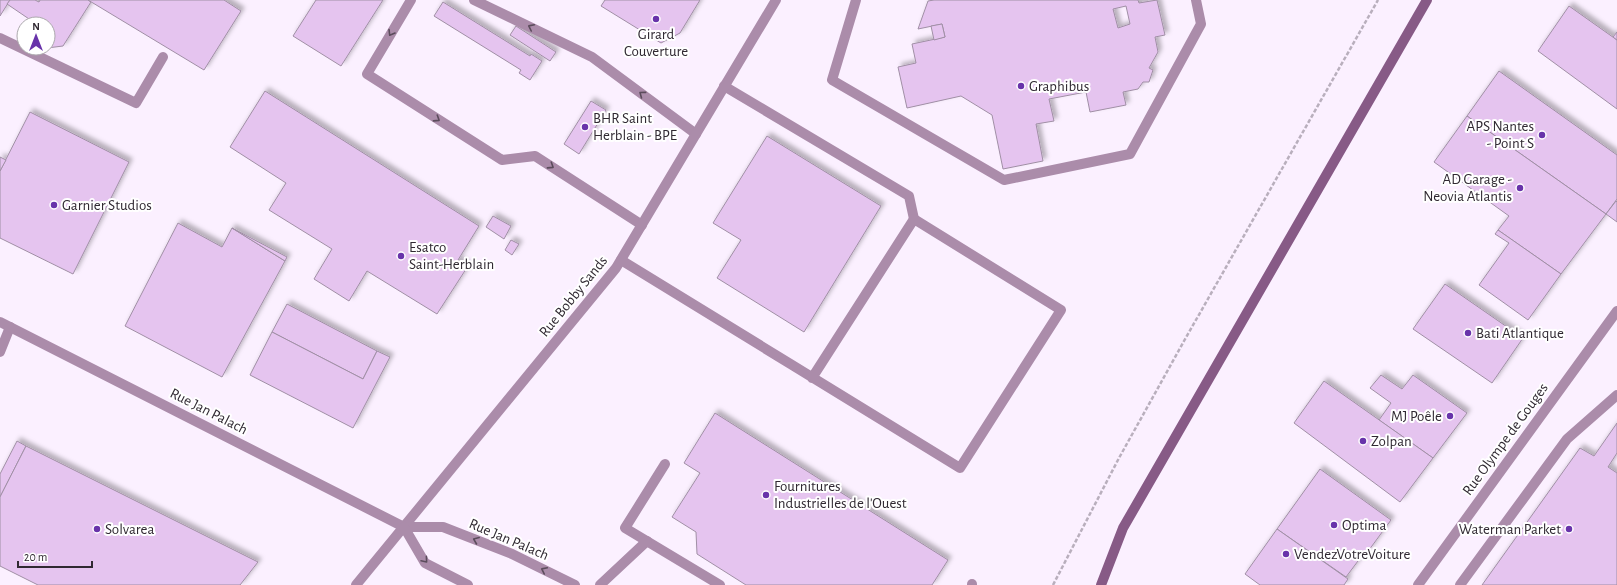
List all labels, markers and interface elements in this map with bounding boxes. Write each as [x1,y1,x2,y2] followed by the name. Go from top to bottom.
[651,14,661,24] marker: Girard Couverture
[16,16,56,56] north arrow
[32,21,40,32] text: N
[528,24,535,32] one-way arrow
[624,27,688,59] place label: Girard Couverture
[388,29,395,36] one-way arrow
[1029,79,1089,94] place label: Graphibus
[1016,81,1026,91] marker: Graphibus
[639,91,646,99] one-way arrow
[593,111,677,143] place label: BHR Saint Herblain - BPE
[433,114,440,121] one-way arrow
[1466,119,1534,151] place label: APS Nantes - Point S
[580,122,590,132] marker: BHR Saint Herblain - BPE
[1537,130,1547,140] marker: APS Nantes - Point S
[547,161,554,169] one-way arrow
[1423,172,1512,204] place label: AD Garage - Neovia Atlantis
[1515,183,1525,193] marker: AD Garage - Neovia Atlantis
[62,198,152,213] place label: Garnier Studios
[49,200,59,210] marker: Garnier Studios
[409,240,494,272] place label: Esatco Saint-Herblain
[396,251,406,261] marker: Esatco Saint-Herblain
[536,253,610,340] street label: Rue Bobby Sands
[1476,326,1564,341] place label: Bati Atlantique
[1463,328,1473,338] marker: Bati Atlantique
[1460,381,1551,498] street label: Rue Olympe de Gouges
[168,385,250,437] street label: Rue Jan Palach
[1391,409,1442,424] place label: MJ Poêle
[1445,411,1455,421] marker: MJ Poêle
[1371,434,1412,449] place label: Zolpan
[1358,436,1368,446] marker: Zolpan
[774,479,907,511] place label: Fournitures Industrielles de l'Ouest
[761,490,771,500] marker: Fournitures Industrielles de l'Ouest
[467,516,551,563] street label: Rue Jan Palach
[1342,518,1387,533] place label: Optima
[1329,520,1339,530] marker: Optima
[105,522,154,537] place label: Solvarea
[1459,522,1561,537] place label: Waterman Parket
[92,524,102,534] marker: Solvarea
[1564,524,1574,534] marker: Waterman Parket
[472,537,480,545] one-way arrow
[18,543,92,569] scale bar
[1294,547,1410,562] place label: VendezVotreVoiture
[1281,549,1291,559] marker: VendezVotreVoiture
[24,551,47,563] text: 20 m
[420,555,427,563] one-way arrow
[541,567,548,575] one-way arrow

